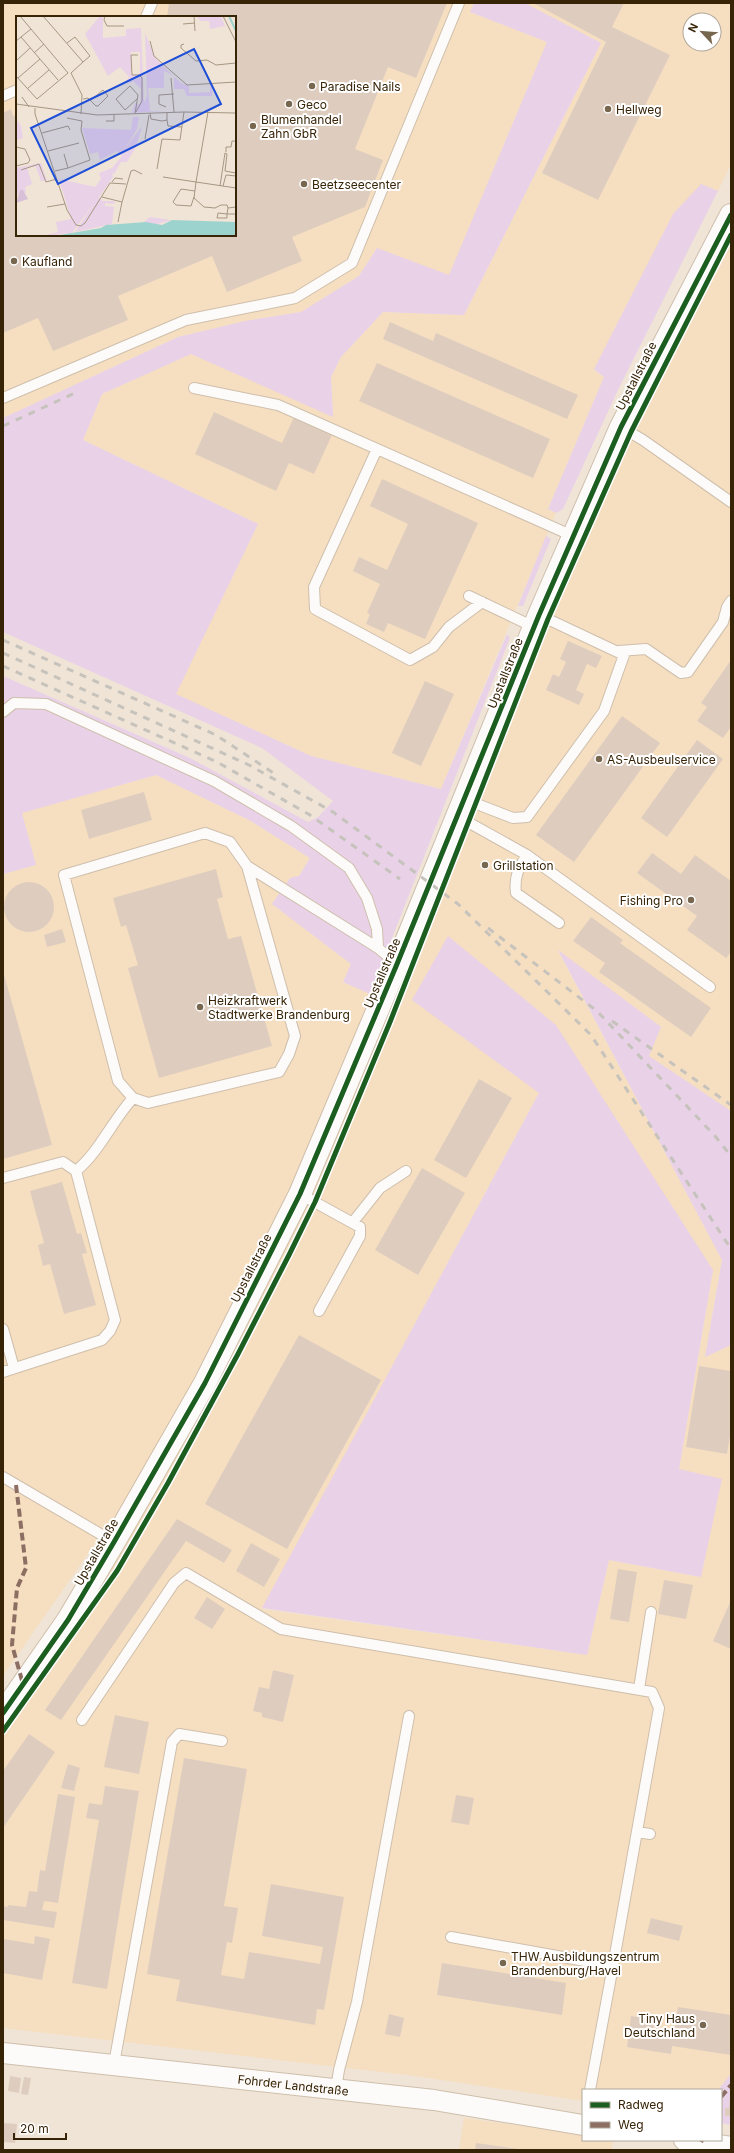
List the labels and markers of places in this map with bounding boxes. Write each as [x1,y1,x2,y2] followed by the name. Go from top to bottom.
[320,79,401,94] place label: Paradise Nails
[307,81,317,91] marker: Paradise Nails
[297,97,327,112] place label: Geco
[284,99,294,109] marker: Geco
[616,102,662,117] place label: Hellweg
[603,104,613,114] marker: Hellweg
[261,112,342,141] place label: Blumenhandel Zahn GbR
[248,121,258,131] marker: Blumenhandel Zahn GbR
[312,177,401,192] place label: Beetzseecenter
[299,179,309,189] marker: Beetzseecenter
[22,254,72,269] place label: Kaufland
[9,256,19,266] marker: Kaufland
[607,752,716,767] place label: AS-Ausbeulservice
[594,754,604,764] marker: AS-Ausbeulservice
[493,858,554,873] place label: Grillstation
[480,860,490,870] marker: Grillstation
[620,893,683,908] place label: Fishing Pro
[686,895,696,905] marker: Fishing Pro
[208,993,350,1022] place label: Heizkraftwerk Stadtwerke Brandenburg
[195,1002,205,1012] marker: Heizkraftwerk Stadtwerke Brandenburg
[511,1949,660,1978] place label: THW Ausbildungszentrum Brandenburg/Havel
[498,1958,508,1968] marker: THW Ausbildungszentrum Brandenburg/Havel
[624,2011,695,2040] place label: Tiny Haus Deutschland
[698,2020,708,2030] marker: Tiny Haus Deutschland

